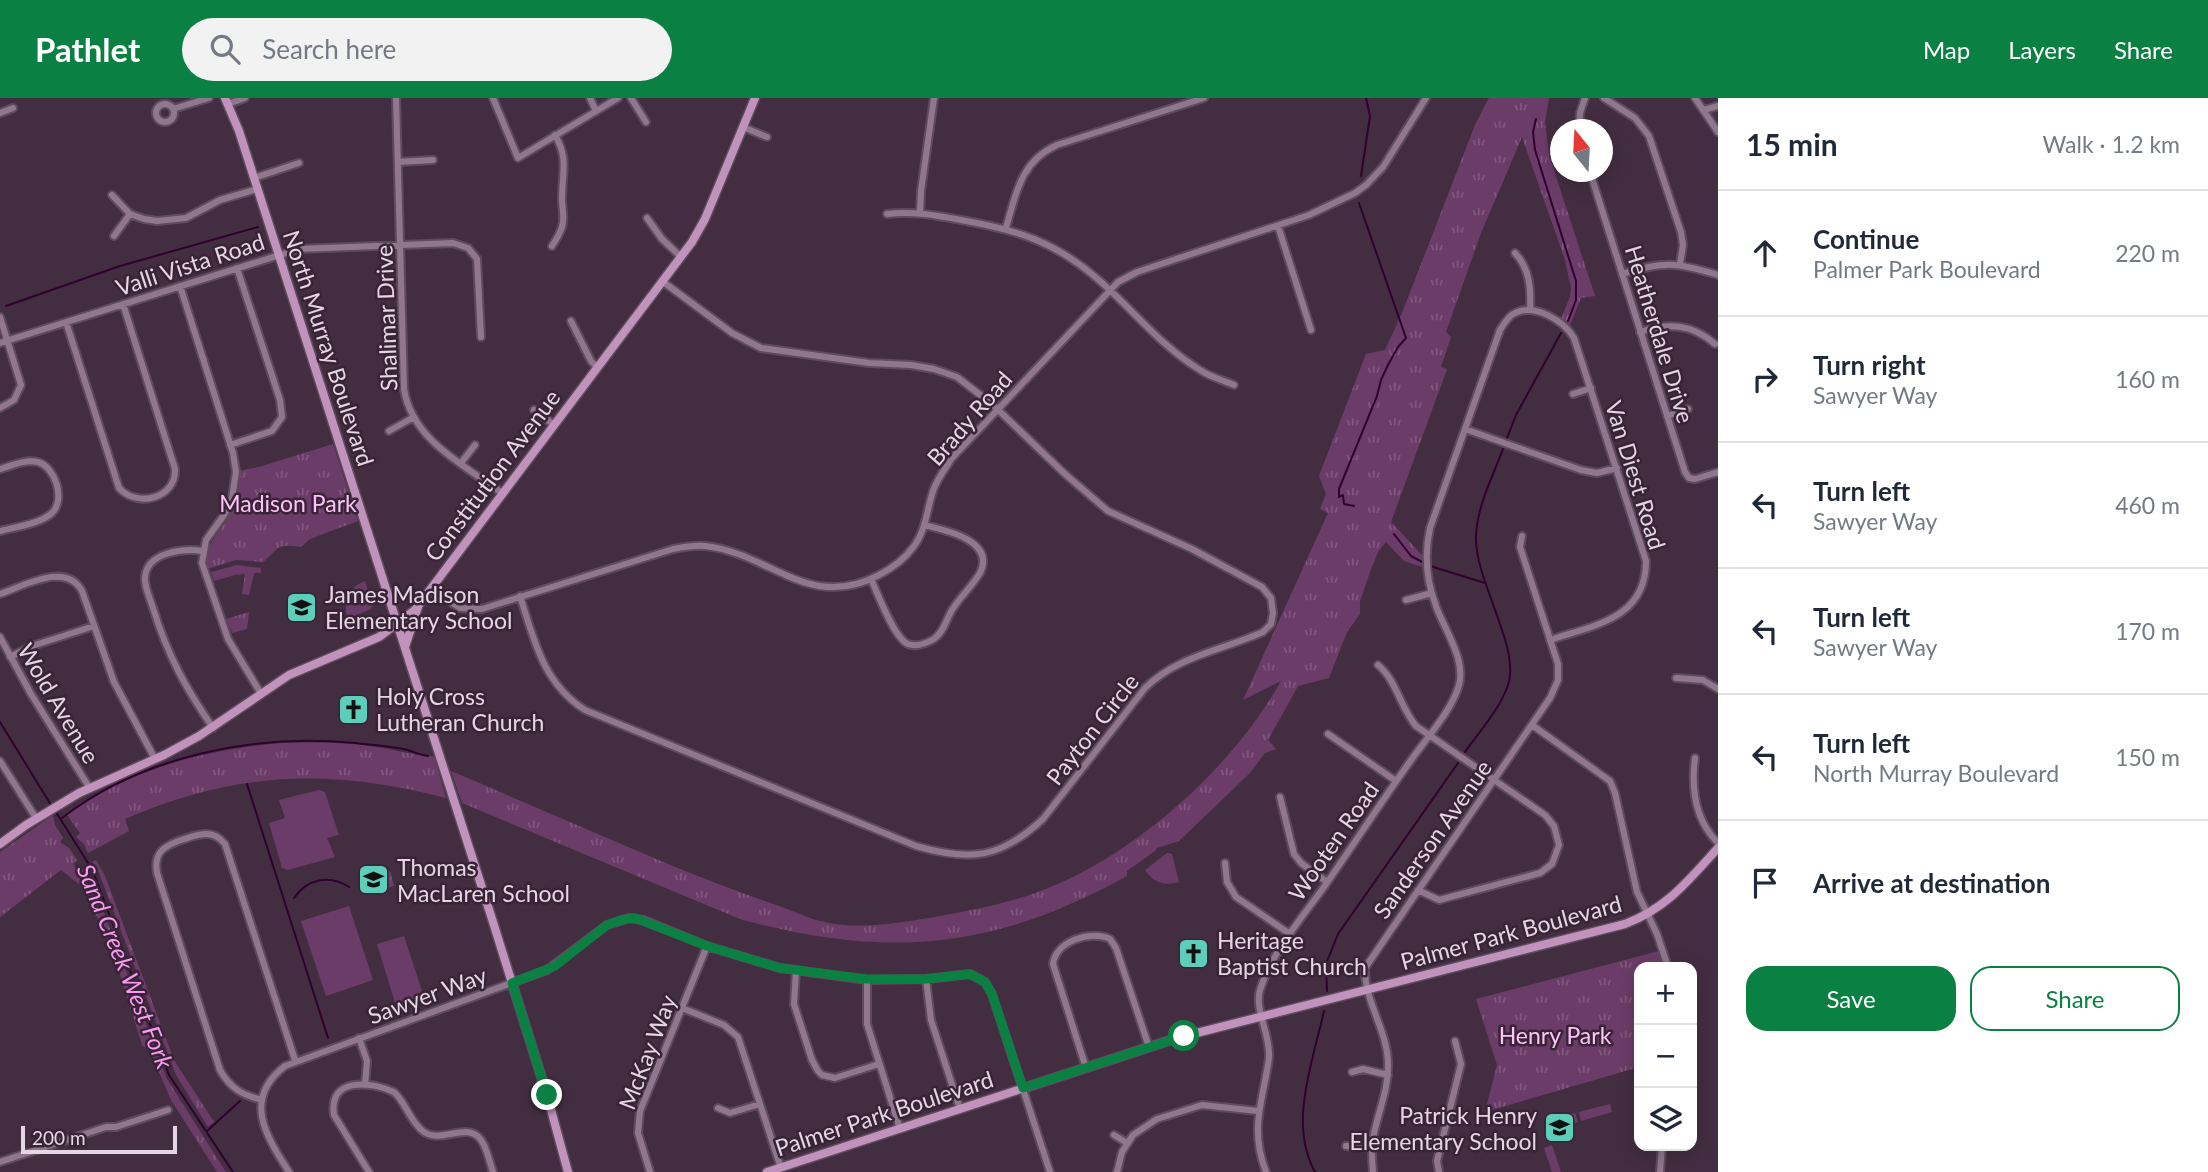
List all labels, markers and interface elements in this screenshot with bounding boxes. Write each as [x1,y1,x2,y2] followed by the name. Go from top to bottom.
[182,18,672,81] search box
[35,29,140,69] text: Pathlet
[206,30,244,68] icon: search
[262,33,396,65] text: Search here
[1923,35,1970,64] text: Map
[2008,35,2076,64] text: Layers
[2114,35,2173,64] text: Share
[1550,119,1613,182] north arrow
[1746,126,1838,162] text: 15 min
[2043,130,2180,158] text: Walk · 1.2 km
[1813,223,1919,255] text: Continue
[112,227,268,301] street label: Valli Vista Road
[278,227,380,469] street label: North Murray Boulevard
[1746,234,1784,272] icon: ahead
[2115,239,2180,267] text: 220 m
[1620,242,1700,426] street label: Heatherdale Drive
[369,244,403,392] street label: Shalimar Drive
[1813,255,2041,283] text: Palmer Park Boulevard
[1813,349,1926,381] text: Turn right
[1746,360,1784,398] icon: right
[921,365,1017,471] street label: Brady Road
[2115,365,2180,393] text: 160 m
[1813,381,1937,409] text: Sawyer Way
[418,384,566,566] street label: Constitution Avenue
[1600,397,1672,553] street label: Van Diest Road
[1813,475,1910,507] text: Turn left
[1746,486,1784,524] icon: left
[219,489,357,517] park label: Madison Park
[2115,491,2180,519] text: 460 m
[1813,507,1937,535] text: Sawyer Way
[325,580,512,634] place label: James Madison Elementary School
[285,590,319,624] school or university icon: James Madison Elementary School
[1813,601,1910,633] text: Turn left
[1746,612,1784,650] icon: left
[2115,617,2180,645] text: 170 m
[1813,633,1937,661] text: Sawyer Way
[12,638,106,768] street label: Wold Avenue
[1040,668,1144,790] street label: Payton Circle
[376,682,544,736] place label: Holy Cross Lutheran Church
[336,692,370,726] church icon: Holy Cross Lutheran Church
[1813,727,1910,759] text: Turn left
[1746,738,1784,776] icon: left
[2115,743,2180,771] text: 150 m
[1367,754,1497,924] street label: Sanderson Avenue
[1813,759,2059,787] text: North Murray Boulevard
[1282,776,1384,906] street label: Wooten Road
[397,853,570,907] place label: Thomas MacLaren School
[72,859,181,1073] water label: Sand Creek West Fork
[357,863,391,897] school or university icon: Thomas MacLaren School
[1746,864,1784,902] icon: arrive
[1813,867,2050,899] text: Arrive at destination
[1397,889,1625,975] street label: Palmer Park Boulevard
[1217,926,1367,980] place label: Heritage Baptist Church
[1177,936,1211,970] church icon: Heritage Baptist Church
[364,961,490,1029] street label: Sawyer Way
[1634,962,1697,1151] map controls
[1634,962,1697,1025] button: +
[1746,966,1956,1031] button: Save
[1970,966,2180,1031] button: Share
[612,991,682,1113] street label: McKay Way
[1168,1020,1199,1051] route start
[1499,1021,1612,1049] park label: Henry Park
[1634,1025,1697,1088] button: −
[771,1065,997,1161] street label: Palmer Park Boulevard
[531,1079,562,1110] route end
[1634,1088,1697,1151] button: layers
[1350,1101,1537,1155] place label: Patrick Henry Elementary School
[1543,1111,1577,1145] school or university icon: Patrick Henry Elementary School
[21,1123,177,1155] scale bar
[32,1126,86,1149] text: 200 m

